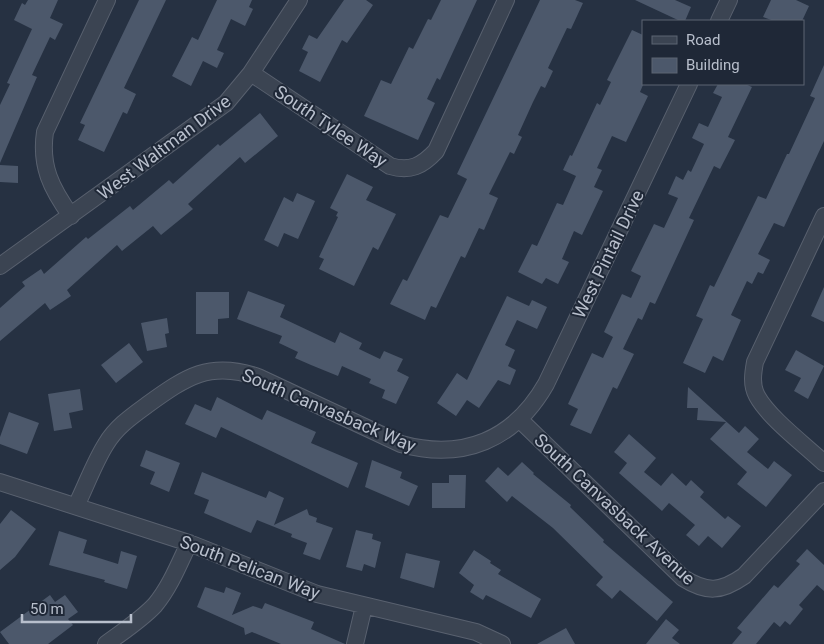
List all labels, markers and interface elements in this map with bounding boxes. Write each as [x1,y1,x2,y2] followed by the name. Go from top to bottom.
[642,20,804,85] legend
[686,31,720,49] text: Road
[686,56,740,74] text: Building
[271,81,392,172] street label: South Tylee Way
[93,90,235,204] street label: West Waltman Drive
[568,187,648,321] street label: West Pintail Drive
[239,364,420,456] street label: South Canvasback Way
[530,429,700,589] street label: South Canvasback Avenue
[177,531,323,604] street label: South Pelican Way
[22,592,131,624] scale bar
[30,600,64,618] text: 50 m

